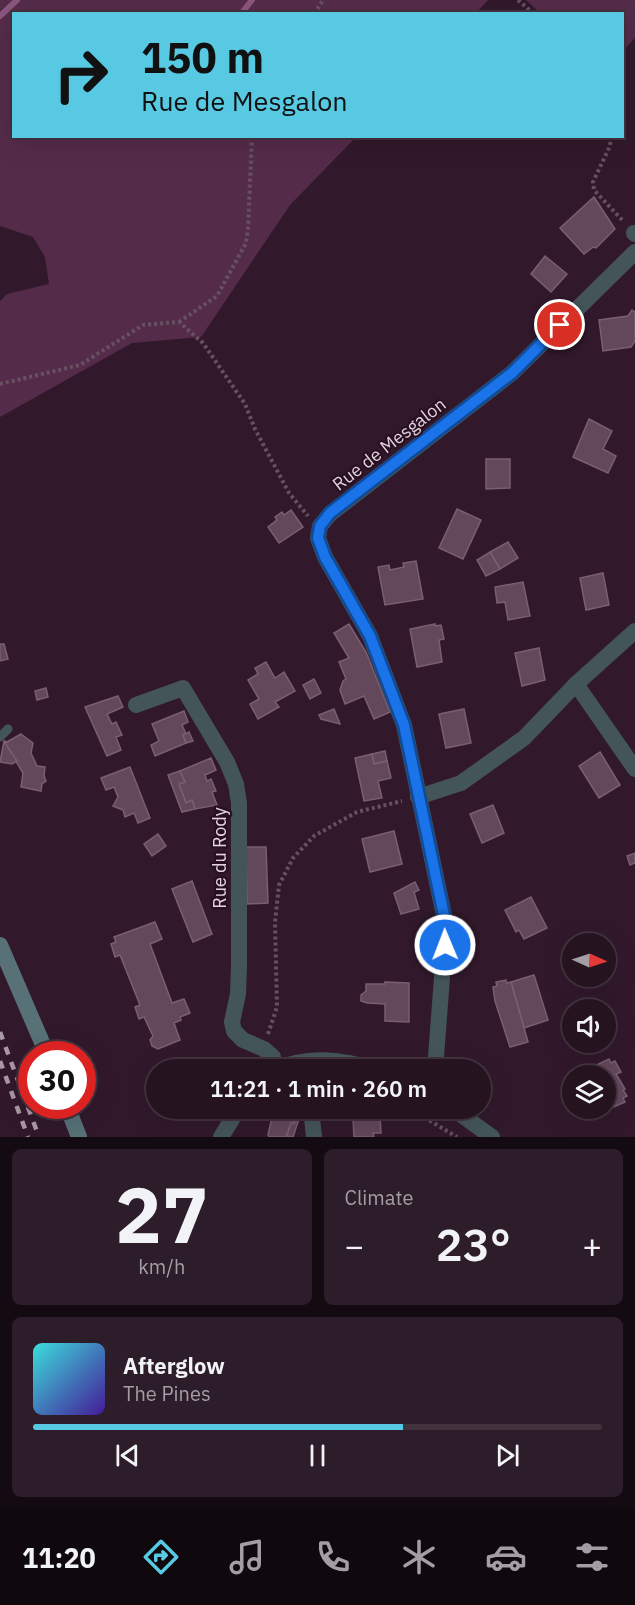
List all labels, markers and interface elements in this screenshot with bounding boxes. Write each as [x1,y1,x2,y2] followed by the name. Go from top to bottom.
[141,30,264,85] text: 150 m
[42,36,120,114] icon: right
[141,83,348,118] text: Rue de Mesgalon
[534,299,585,350] pin
[543,308,576,341] icon: arrive
[328,393,450,495] street label: Rue de Mesgalon
[208,807,231,909] street label: Rue du Rody
[413,913,477,977] position arrow
[562,933,616,987] north arrow
[562,933,616,1119] map controls
[562,999,616,1053] button: sound
[18,1041,96,1119] speed limit sign: 30
[562,1065,616,1119] button: layers
[210,1074,427,1103] text: 11:21 · 1 min · 260 m
[115,1163,209,1264] text: 27
[345,1184,413,1211] text: Climate
[436,1215,511,1273] text: 23°
[345,1224,364,1267] text: −
[582,1224,602,1267] text: +
[138,1253,185,1280] text: km/h
[123,1351,225,1380] text: Afterglow
[123,1380,211,1407] text: The Pines
[111,1439,144,1472] icon: previous
[301,1439,334,1472] icon: pause
[491,1439,524,1472] icon: next
[140,1536,182,1578] icon: directions
[226,1536,268,1578] icon: music
[312,1536,354,1578] icon: phone
[398,1536,440,1578] icon: climate
[485,1536,527,1578] icon: car
[571,1536,613,1578] icon: filters
[22,1540,96,1575] text: 11:20

